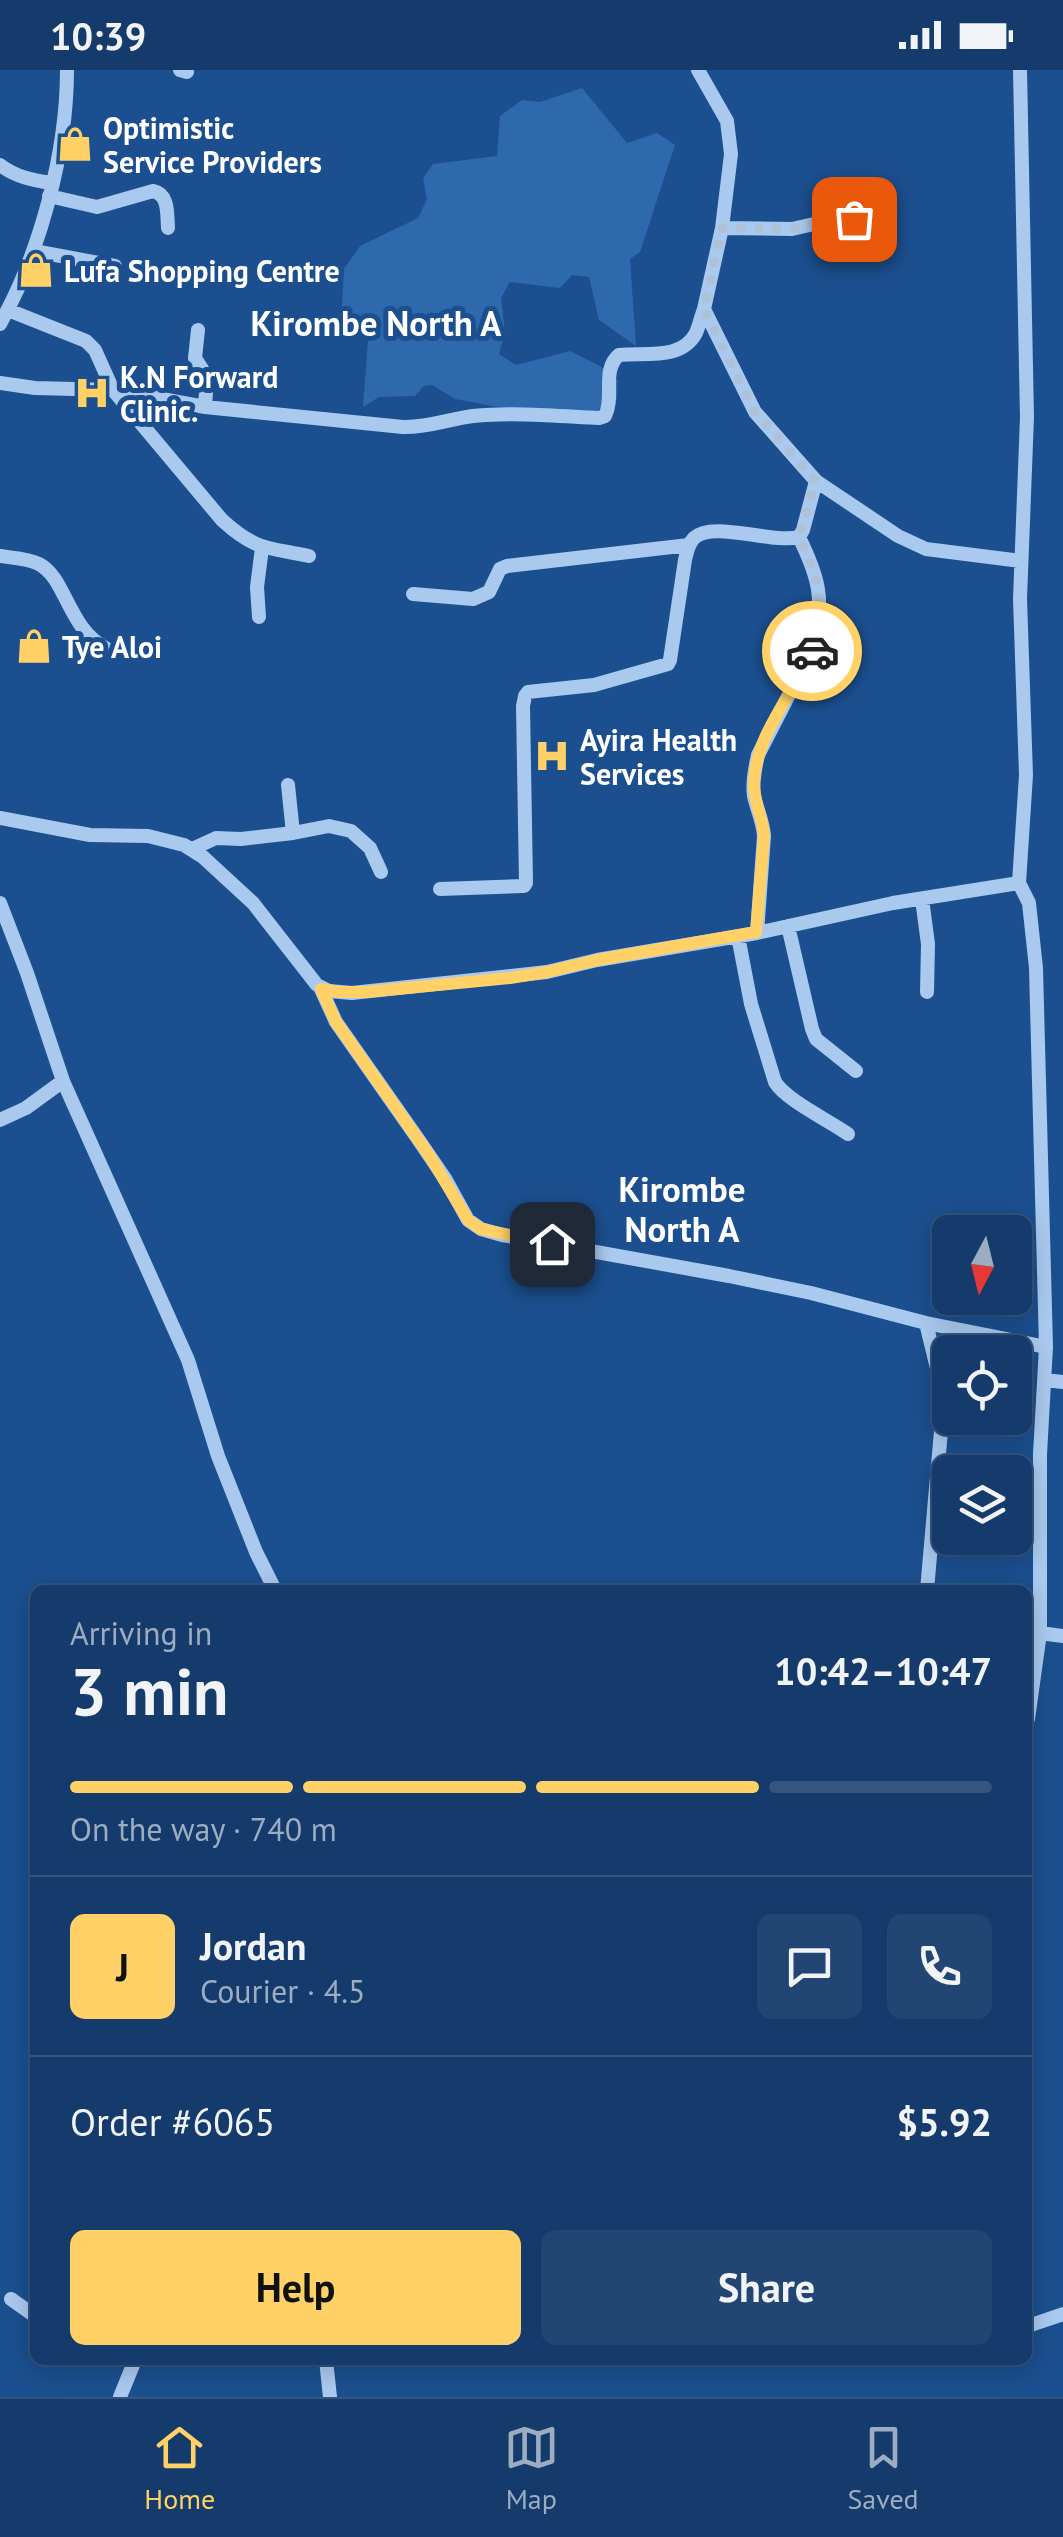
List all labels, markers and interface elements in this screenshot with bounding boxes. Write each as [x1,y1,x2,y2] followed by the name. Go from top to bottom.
[50,11,146,60] text: 10:39
[103,108,322,181] place label: Optimistic Service Providers
[56,125,94,163] shop icon: Optimistic Service Providers
[812,177,897,262] pin
[827,192,882,247] icon: bag
[17,251,55,289] shop icon: Lufa Shopping Centre
[64,251,340,290] place label: Lufa Shopping Centre
[251,300,502,346] district label: Kirombe North A
[120,357,278,430] place label: K.N Forward Clinic.
[73,374,111,412] hospital icon: K.N Forward Clinic.
[762,601,862,701] courier
[785,624,840,679] icon: car
[15,627,53,665] shop icon: Tye Aloi
[62,627,162,666] place label: Tye Aloi
[580,720,737,793] place label: Ayira Health Services
[533,737,571,775] hospital icon: Ayira Health Services
[619,1166,745,1252] district label: Kirombe North A
[510,1202,595,1287] pin
[932,1215,1032,1315] north arrow
[932,1215,1032,1555] map controls
[525,1217,580,1272] icon: home
[932,1335,1032,1435] button: locate
[932,1455,1032,1555] button: layers
[70,1612,212,1654] text: Arriving in
[774,1646,992,1695] text: 10:42–10:47
[70,1649,229,1733] text: 3 min
[70,1808,337,1850] text: On the way · 740 m
[757,1914,862,2019] button: chat
[887,1914,992,2019] button: phone
[200,1921,306,1970] text: Jordan
[116,1942,129,1991] text: J
[200,1970,366,2012] text: Courier · 4.5
[70,2097,275,2146] text: Order #6065
[896,2097,992,2146] text: $5.92
[70,2230,521,2345] button: Help
[541,2230,992,2345] button: Share
[144,2420,215,2517] tab: Home
[504,2420,559,2517] tab: Map
[847,2420,919,2517] tab: Saved

